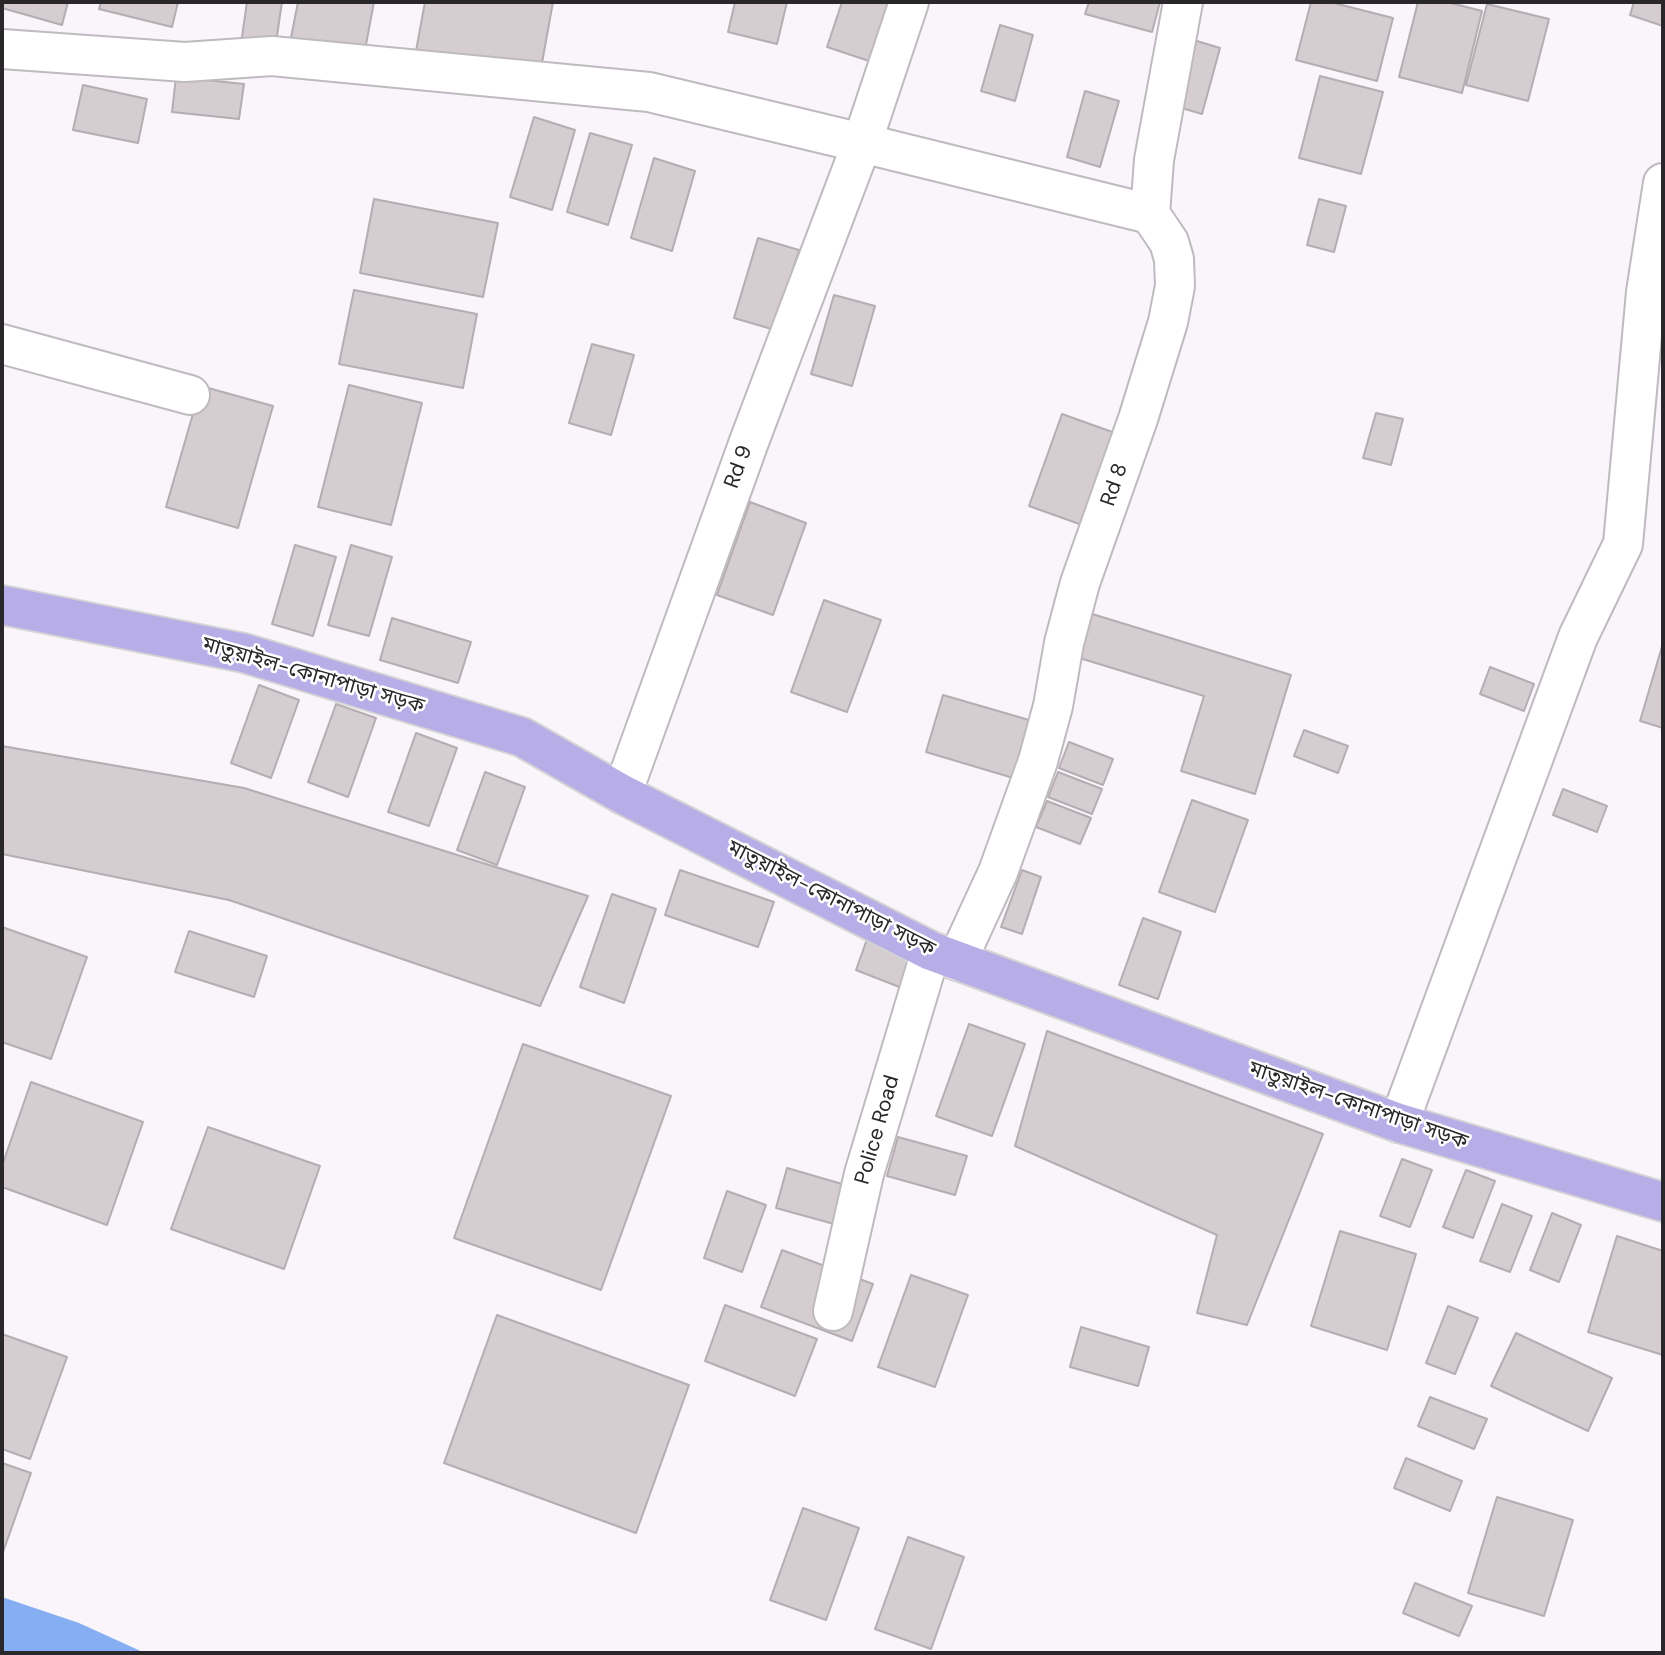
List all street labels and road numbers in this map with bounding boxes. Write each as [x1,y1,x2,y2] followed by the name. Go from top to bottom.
[720,442,758,492] street label: Rd 9
[1096,460,1134,510] street label: Rd 8
[199,632,427,720] street label: মাতুয়াইল-কোনাপাড়া সড়ক
[723,836,939,962] street label: মাতুয়াইল-কোনাপাড়া সড়ক
[1245,1057,1471,1155] street label: মাতুয়াইল-কোনাপাড়া সড়ক
[850,1073,906,1187] street label: Police Road

